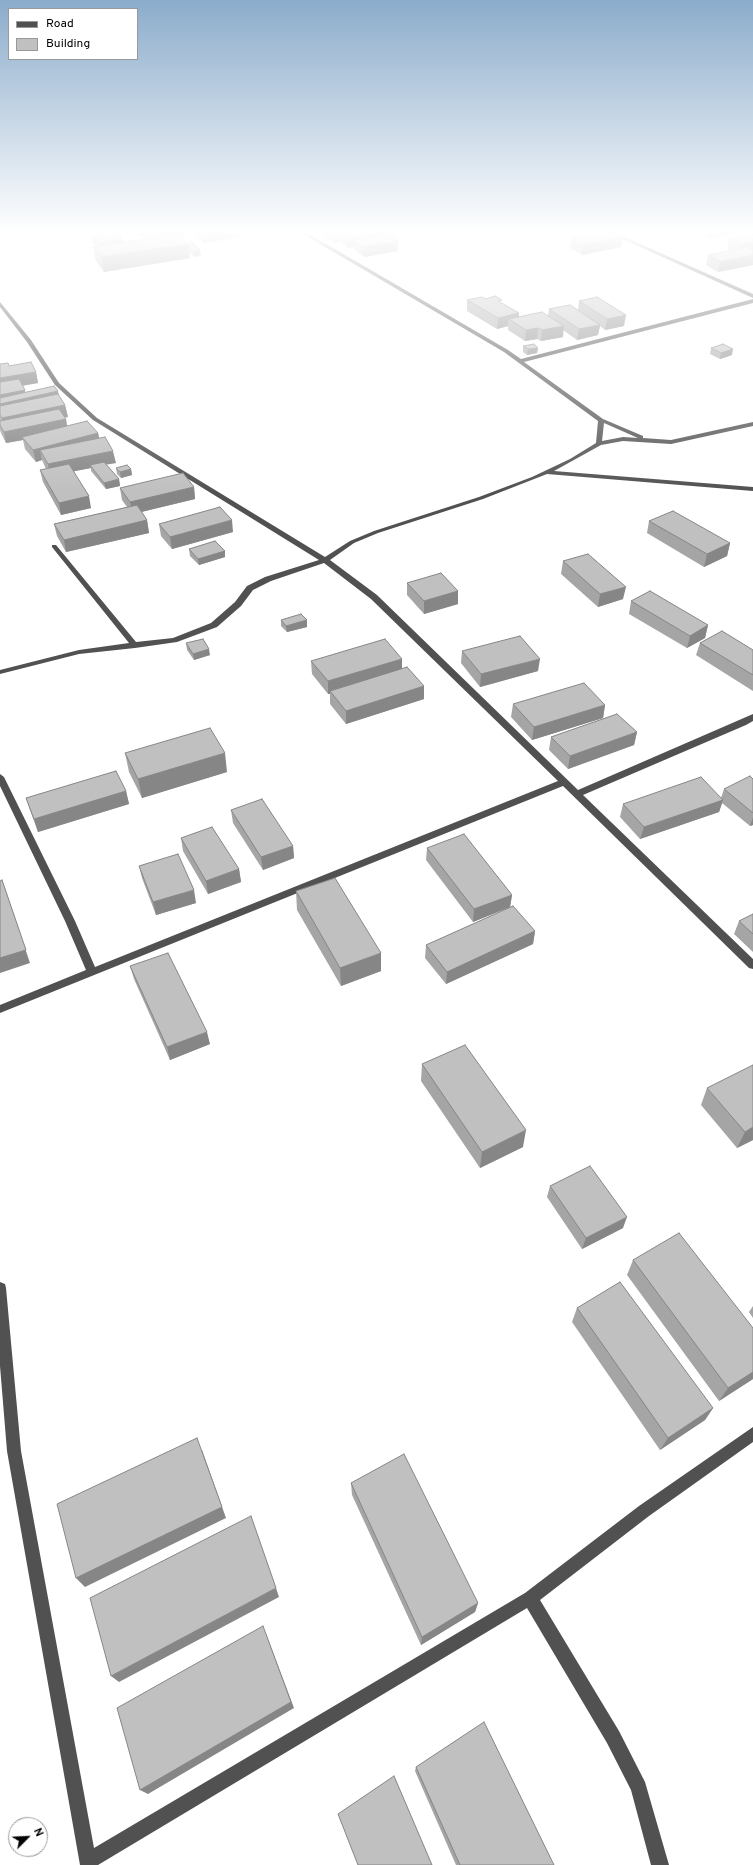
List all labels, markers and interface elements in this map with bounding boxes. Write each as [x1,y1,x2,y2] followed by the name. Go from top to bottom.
[8,8,138,60] legend
[46,16,74,32] text: Road
[46,36,90,52] text: Building
[8,1817,48,1857] north arrow
[30,1826,46,1839] text: N

